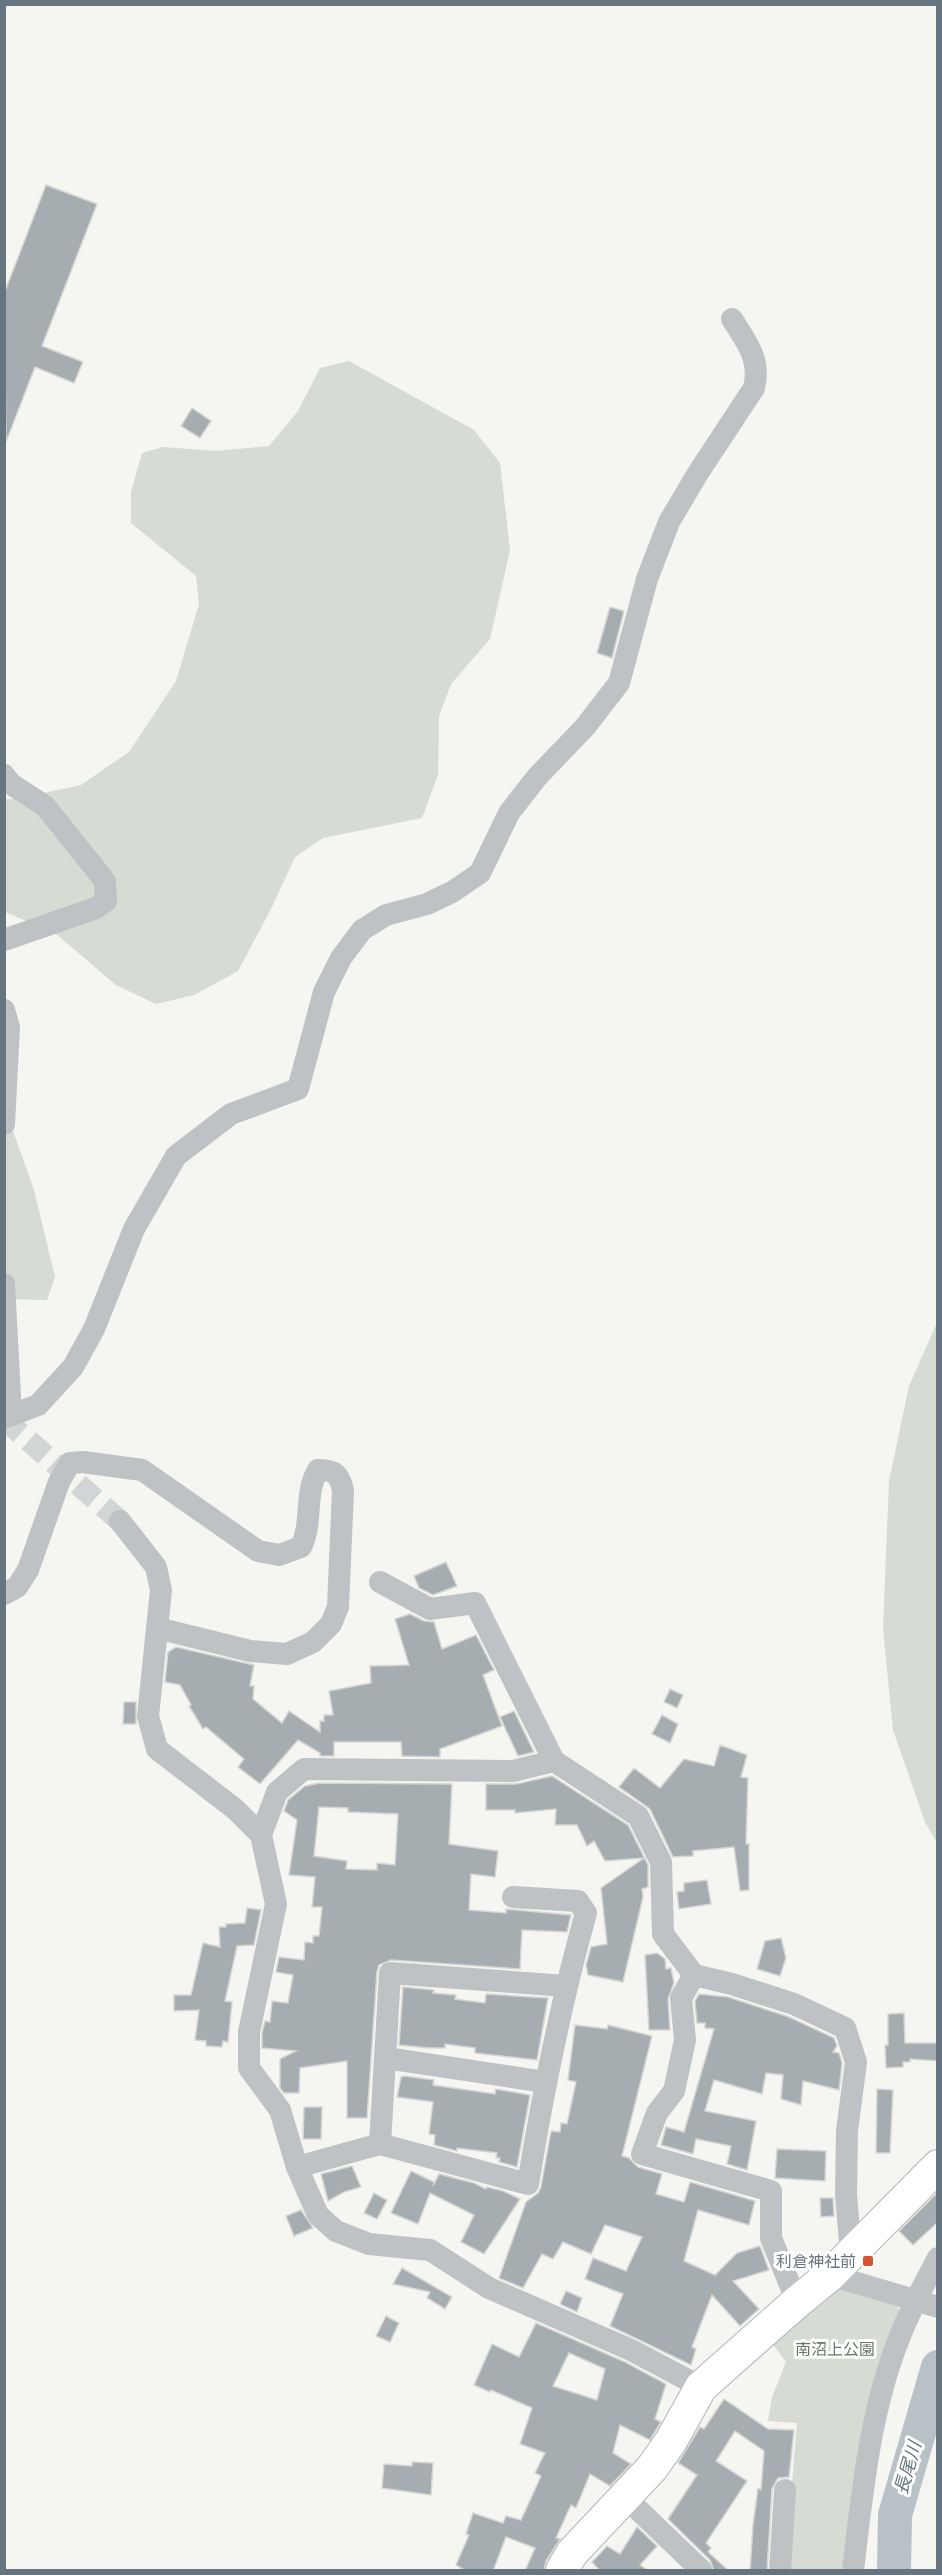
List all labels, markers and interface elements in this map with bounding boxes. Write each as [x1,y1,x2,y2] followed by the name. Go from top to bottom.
[776,2251,856,2271] place label: 利倉神社前
[861,2254,875,2268] marker: 利倉神社前
[795,2339,875,2359] park label: 南沼上公園
[889,2437,927,2497] water label: 長尾川

